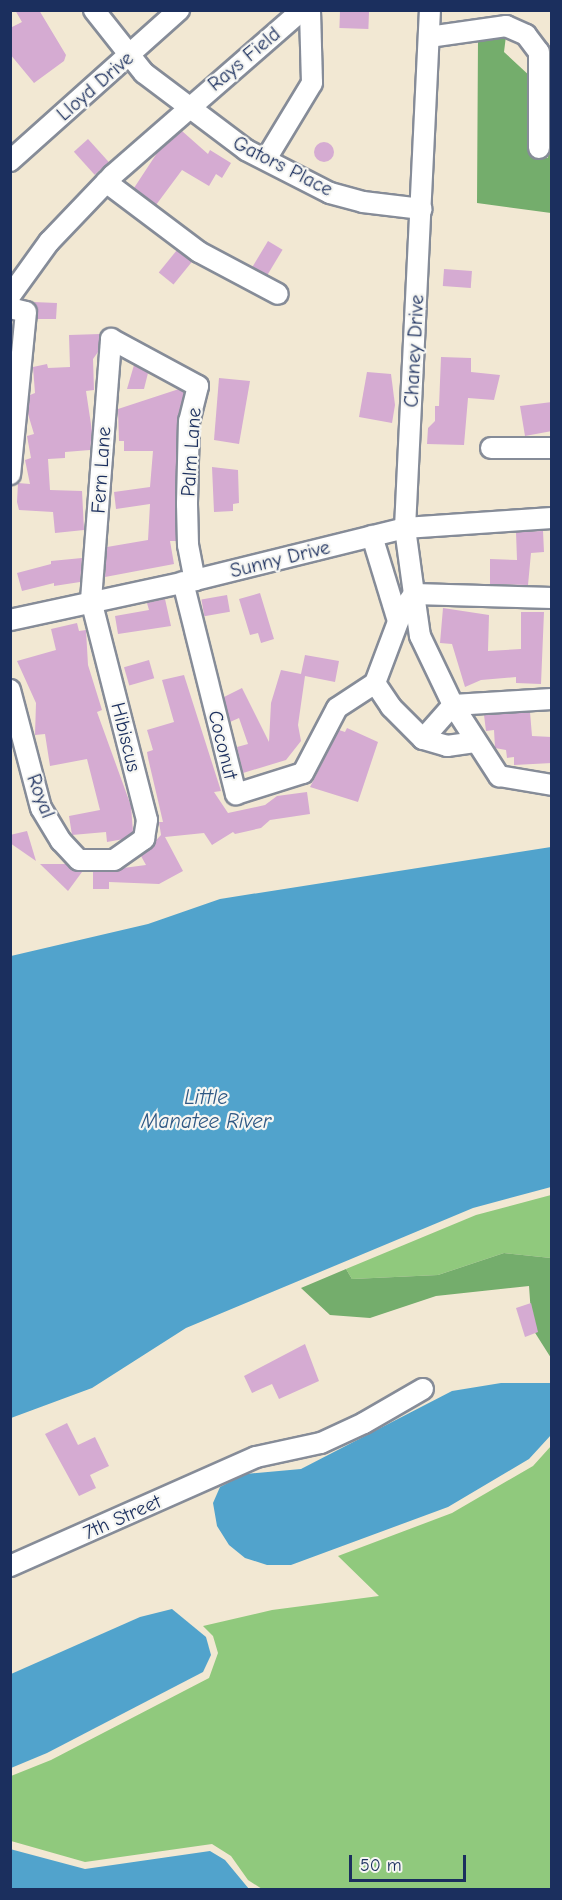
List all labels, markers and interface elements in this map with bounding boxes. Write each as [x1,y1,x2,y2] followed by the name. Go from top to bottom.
[203,22,285,96] street label: Rays Field
[52,46,138,126] street label: Lloyd Drive
[229,131,337,201] street label: Gators Place
[399,294,429,408] street label: Chaney Drive
[176,407,206,497] street label: Palm Lane
[86,426,116,514] street label: Fern Lane
[228,535,332,583] street label: Sunny Drive
[106,700,146,774] street label: Hibiscus
[203,708,243,782] street label: Coconut
[22,770,60,822] street label: Royal
[141,1084,271,1134] water label: Little Manatee River
[79,1489,165,1545] street label: 7th Street
[352,1843,469,1881] scale bar
[360,1855,402,1876] text: 50 m

